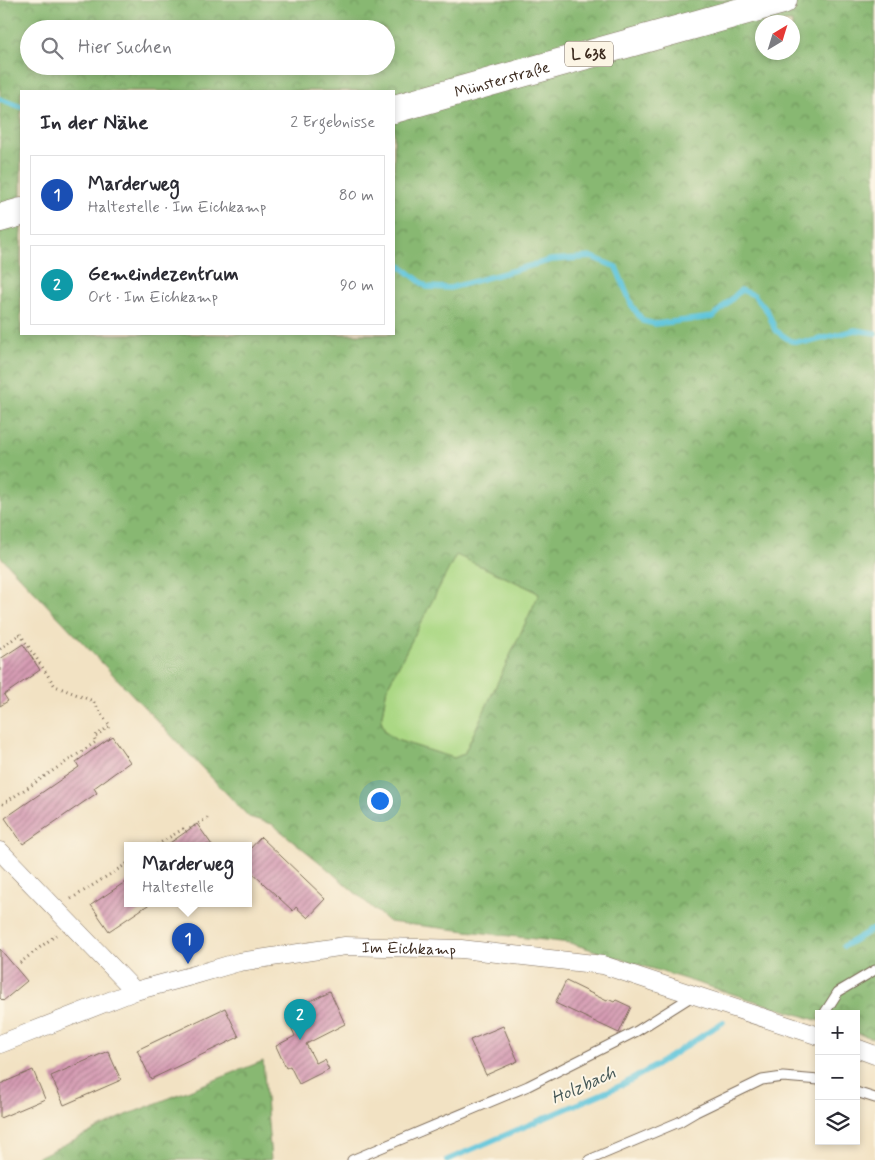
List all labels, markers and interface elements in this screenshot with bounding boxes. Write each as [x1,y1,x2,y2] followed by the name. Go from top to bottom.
[755,15,800,60] north arrow
[20,20,395,75] search box
[38,34,66,62] icon: search
[78,35,172,60] text: Hier suchen
[565,42,613,66] road number: L 638
[452,57,552,104] street label: Münsterstraße
[40,109,148,137] text: In der Nähe
[290,112,375,133] text: 2 Ergebnisse
[88,172,180,197] text: Marderweg
[53,185,61,206] text: 1
[339,185,374,206] text: 80 m
[88,197,266,218] text: Haltestelle · Im Eichkamp
[88,262,239,287] text: Gemeindezentrum
[53,275,61,296] text: 2
[340,275,374,296] text: 90 m
[88,287,218,308] text: Ort · Im Eichkamp
[367,788,393,814] your location
[124,842,252,907] popup
[142,852,234,877] text: Marderweg
[142,877,214,898] text: Haltestelle
[172,923,204,964] pin: 1
[361,937,456,961] street label: Im Eichkamp
[284,999,316,1040] pin: 2
[815,1010,860,1145] map controls
[815,1010,860,1055] button: +
[815,1055,860,1100] button: −
[547,1061,620,1111] water label: Holzbach
[815,1100,860,1145] button: layers

